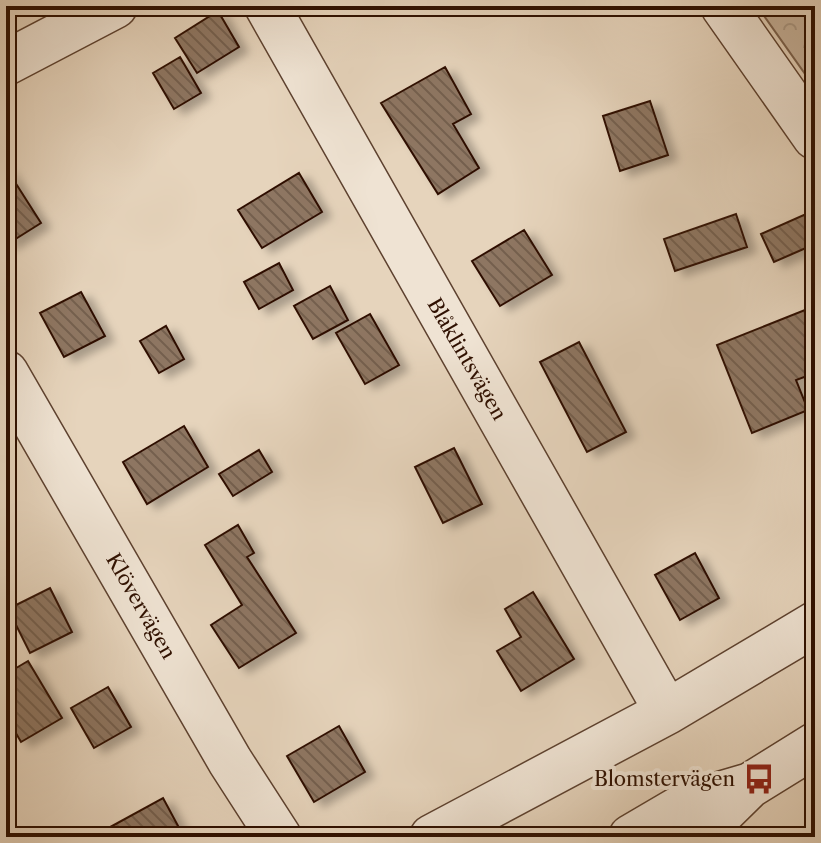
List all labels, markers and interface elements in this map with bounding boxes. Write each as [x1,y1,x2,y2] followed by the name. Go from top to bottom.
[422,294,512,425] street label: Blåklintsvägen
[101,549,181,664] street label: Klövervägen
[742,762,776,796] bus stop icon: Blomstervägen
[594,767,735,791] place label: Blomstervägen

